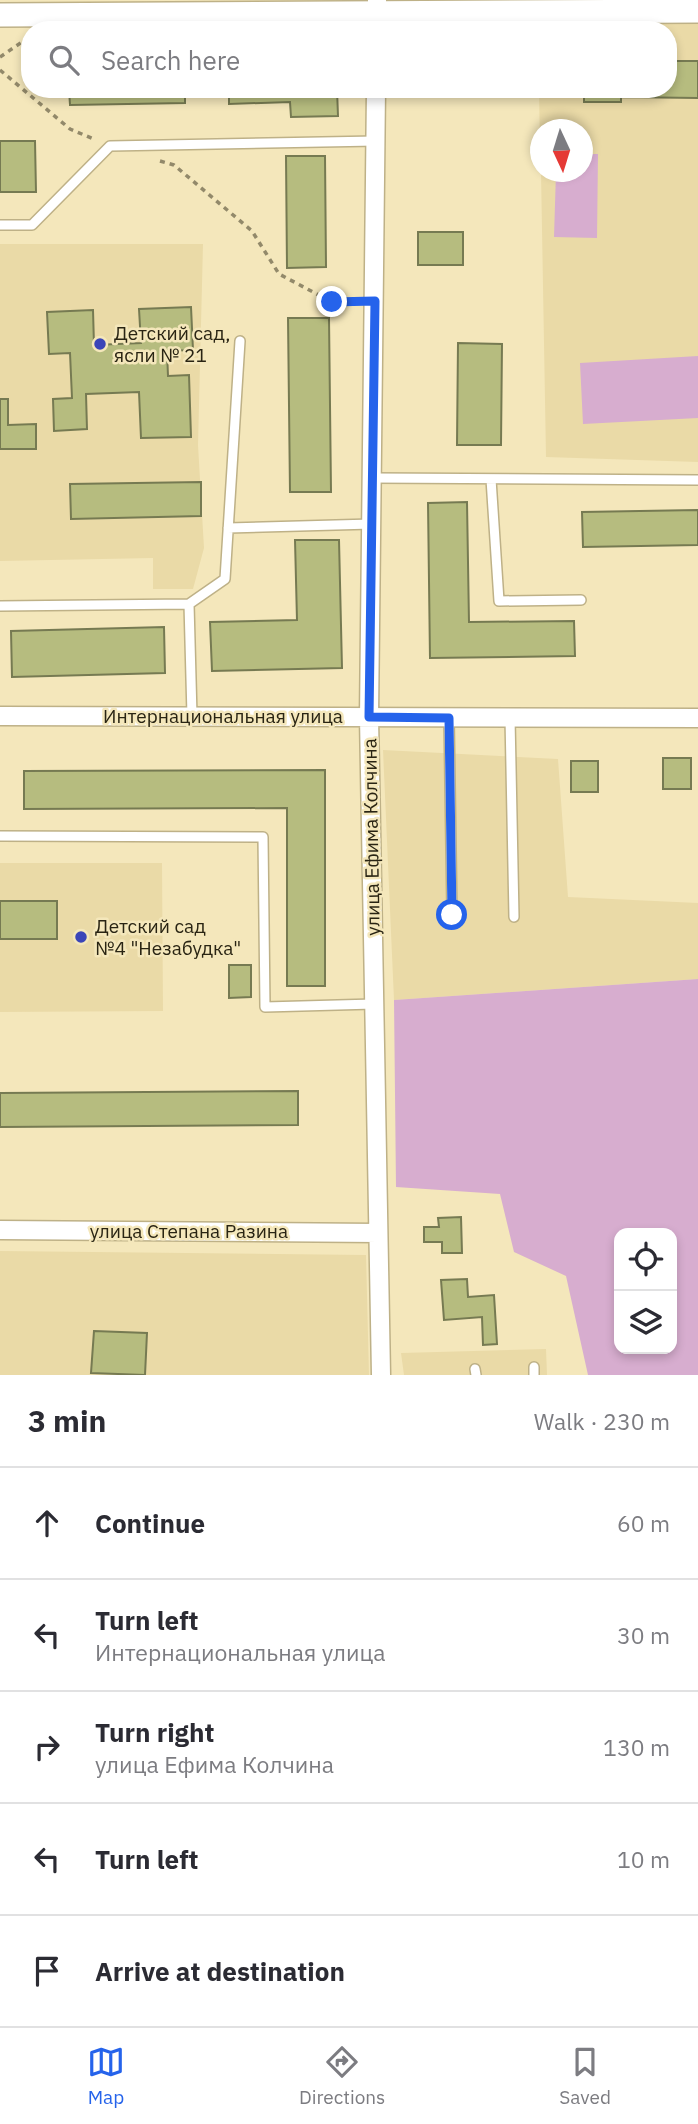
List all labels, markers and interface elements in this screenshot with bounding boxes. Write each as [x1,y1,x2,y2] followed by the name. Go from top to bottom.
[21,21,677,98] search box
[45,41,83,79] icon: search
[101,43,240,77] text: Search here
[530,119,593,182] north arrow
[316,286,347,317] route end
[114,321,230,367] place label: Детский сад, ясли № 21
[92,336,108,352] marker: Детский сад, ясли № 21
[103,704,343,728] street label: Интернациональная улица
[357,738,385,936] street label: улица Ефима Колчина
[436,899,467,930] route start
[95,914,241,960] place label: Детский сад №4 "Незабудка"
[73,929,89,945] marker: Детский сад №4 "Незабудка"
[90,1219,288,1243] street label: улица Степана Разина
[614,1228,677,1354] map controls
[614,1228,677,1291] button: locate
[614,1291,677,1354] button: layers
[28,1401,106,1440] text: 3 min
[534,1406,670,1436] text: Walk · 230 m
[28,1504,66,1542] icon: ahead
[95,1506,205,1540] text: Continue
[617,1508,670,1538] text: 60 m
[95,1603,198,1637] text: Turn left
[28,1616,66,1654] icon: left
[617,1620,670,1650] text: 30 m
[95,1637,386,1667] text: Интернациональная улица
[95,1715,214,1749] text: Turn right
[28,1728,66,1766] icon: right
[603,1732,670,1762] text: 130 m
[95,1749,334,1779] text: улица Ефима Колчина
[28,1840,66,1878] icon: left
[95,1842,198,1876] text: Turn left
[617,1844,670,1874] text: 10 m
[28,1952,66,1990] icon: arrive
[95,1954,345,1988] text: Arrive at destination
[87,2043,125,2109] tab: Map
[299,2043,385,2109] tab: Directions
[559,2043,611,2109] tab: Saved

